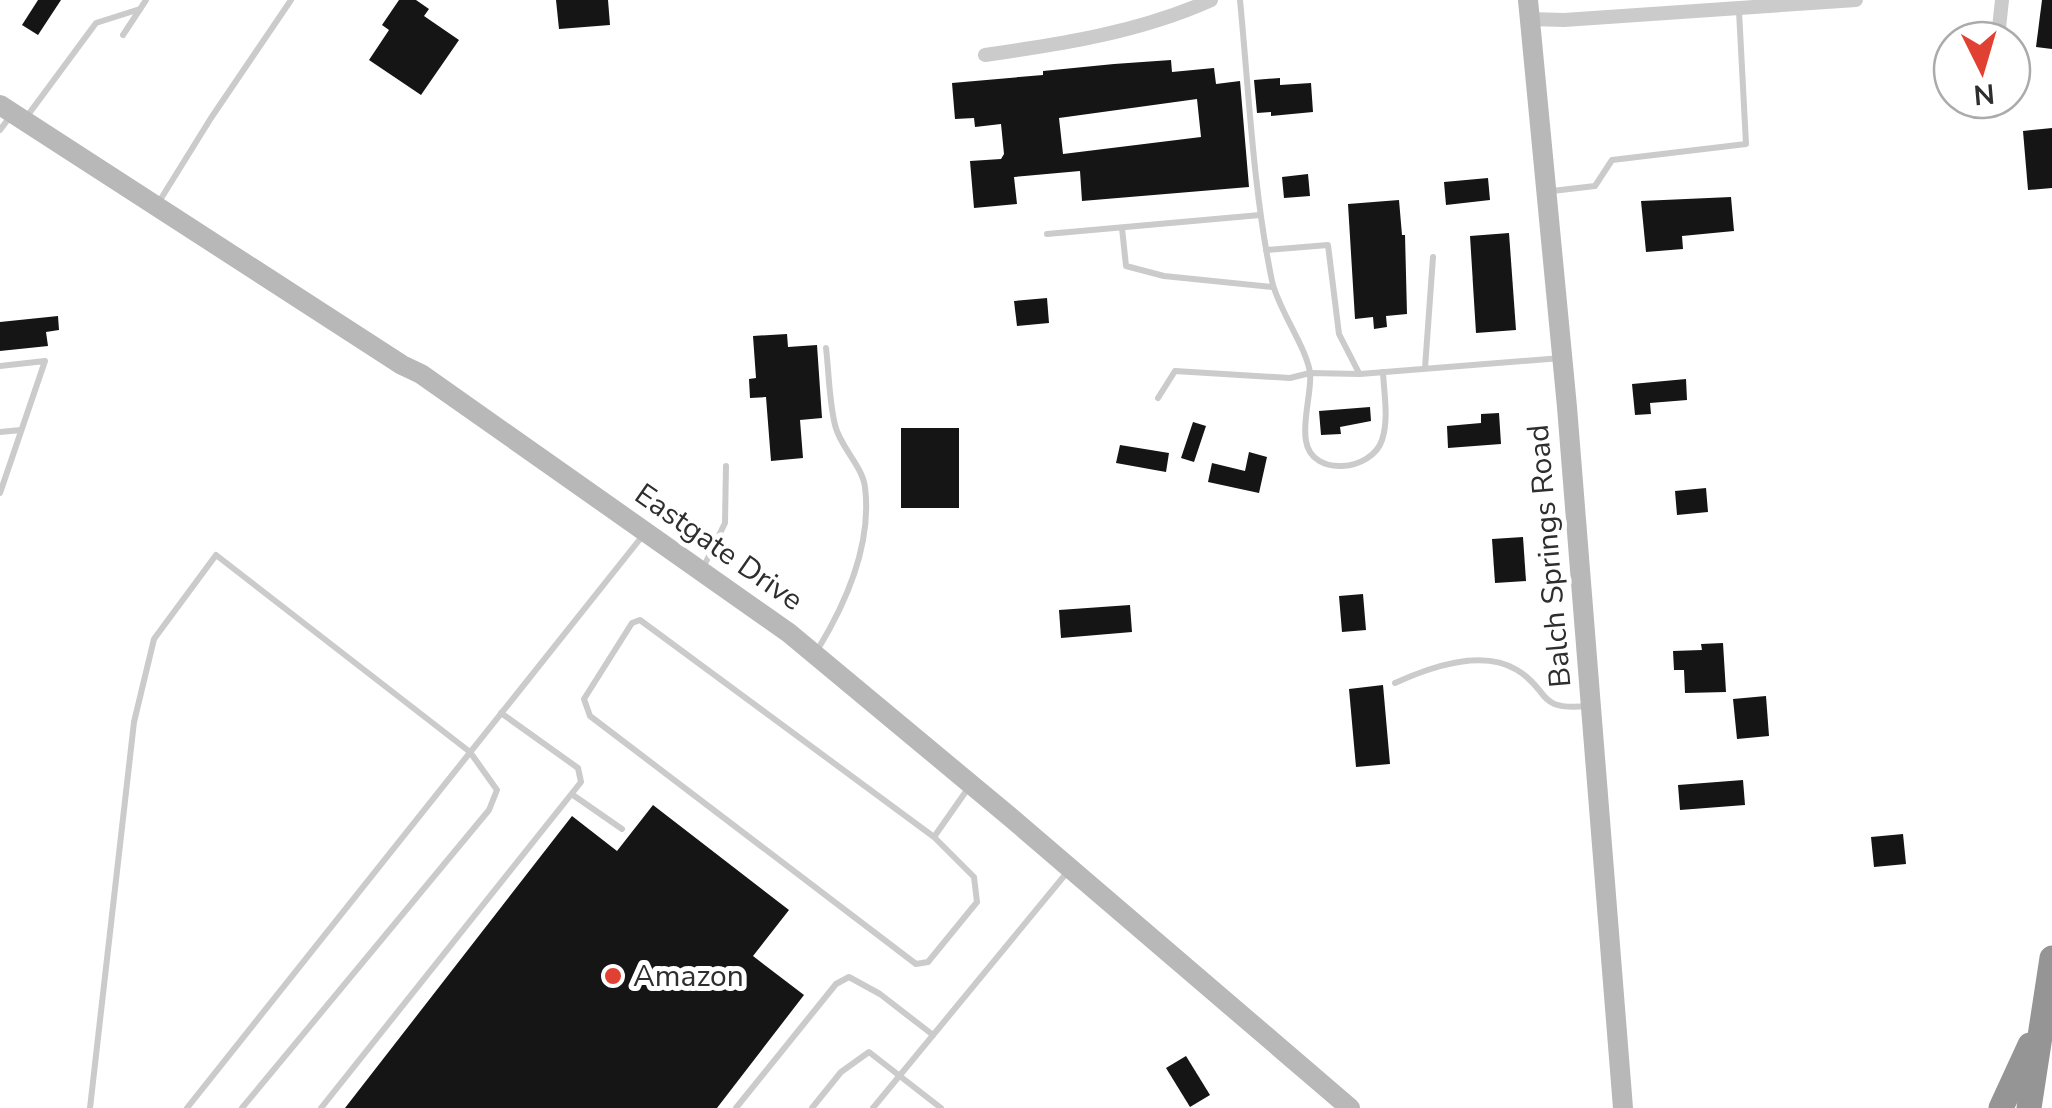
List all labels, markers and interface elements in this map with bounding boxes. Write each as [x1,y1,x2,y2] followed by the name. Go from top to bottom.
[1932,20,2032,120] north arrow
[1972,74,1996,114] text: N
[1518,423,1581,689] street label: Balch Springs Road
[626,474,811,621] street label: Eastgate Drive
[633,956,744,997] place label: Amazon
[602,965,624,987] marker: Amazon

